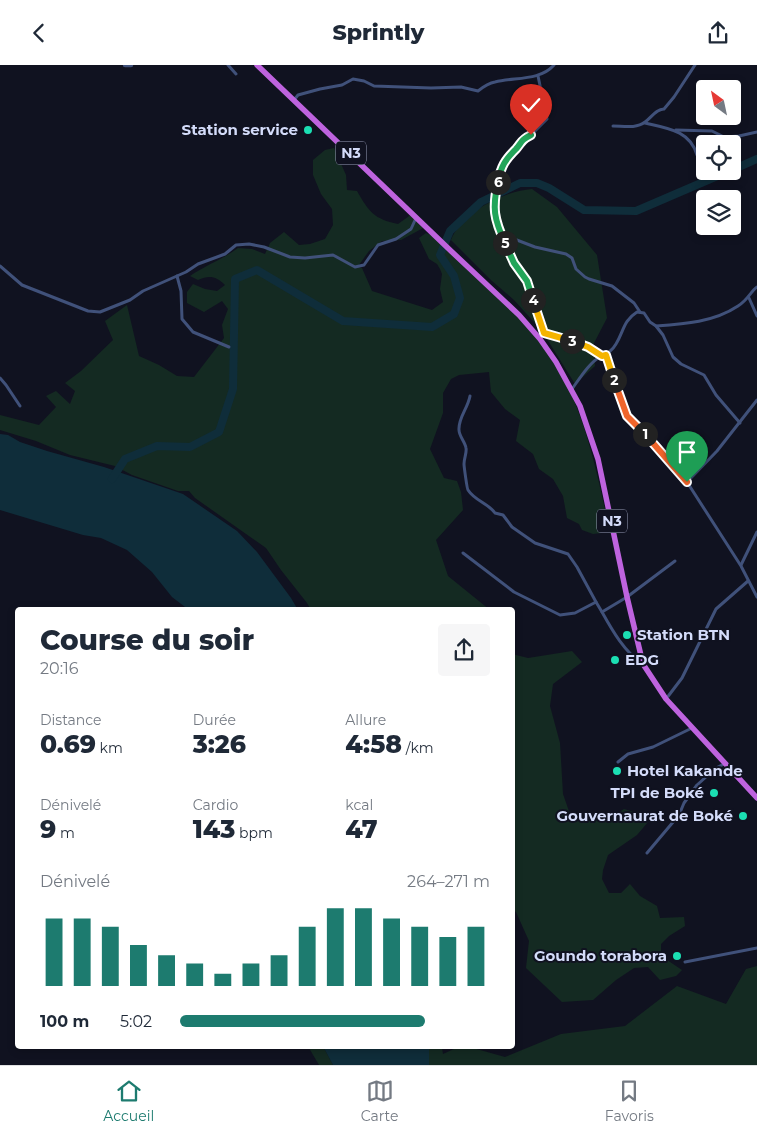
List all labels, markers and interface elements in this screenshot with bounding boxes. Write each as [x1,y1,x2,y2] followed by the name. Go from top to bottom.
[25,19,53,47] icon: back
[333,19,424,46] text: Sprintly
[704,19,732,47] icon: share
[696,80,741,125] north arrow
[696,80,741,235] map controls
[510,84,552,135] pin
[517,91,545,119] icon: check
[182,120,298,139] place label: Station service
[302,124,314,136] marker: Station service
[696,135,741,180] button: locate
[336,141,366,165] road number: N3
[486,169,510,195] pin: 6
[494,173,503,191] text: 6
[696,190,741,235] button: layers
[492,231,518,255] pin: 5
[501,234,510,252] text: 5
[520,287,546,313] pin: 4
[529,291,538,309] text: 4
[560,329,584,353] pin: 3
[568,332,577,350] text: 3
[602,367,626,393] pin: 2
[610,371,619,389] text: 2
[632,421,658,447] pin: 1
[643,425,648,443] text: 1
[666,431,708,482] pin
[673,438,701,466] icon: arrive
[597,509,627,533] road number: N3
[40,623,254,657] text: Course du soir
[438,624,490,676] button: share
[637,625,730,644] place label: Station BTN
[621,629,633,641] marker: Station BTN
[625,650,659,669] place label: EDG
[609,654,621,666] marker: EDG
[40,659,79,678] text: 20:16
[40,711,102,729] text: Distance
[193,711,236,729] text: Durée
[345,711,386,729] text: Allure
[40,729,96,759] text: 0.69
[193,729,246,759] text: 3:26
[345,729,402,759] text: 4:58
[96,739,123,757] text: km
[402,739,434,757] text: /km
[627,761,743,780] place label: Hotel Kakande
[611,765,623,777] marker: Hotel Kakande
[610,783,704,802] place label: TPI de Boké
[708,787,720,799] marker: TPI de Boké
[40,796,101,814] text: Dénivelé
[193,796,238,814] text: Cardio
[345,796,373,814] text: kcal
[557,806,733,825] place label: Gouvernaurat de Boké
[737,810,749,822] marker: Gouvernaurat de Boké
[40,814,56,844] text: 9
[193,814,235,844] text: 143
[345,814,378,844] text: 47
[56,824,75,842] text: m
[235,824,273,842] text: bpm
[40,872,110,891] text: Dénivelé
[407,872,490,891] text: 264–271 m
[534,946,667,965] place label: Goundo torabora
[671,950,683,962] marker: Goundo torabora
[40,1012,89,1031] text: 100 m
[120,1012,152,1031] text: 5:02
[103,1077,154,1125] tab: Accueil
[361,1077,398,1125] tab: Carte
[605,1077,654,1125] tab: Favoris

